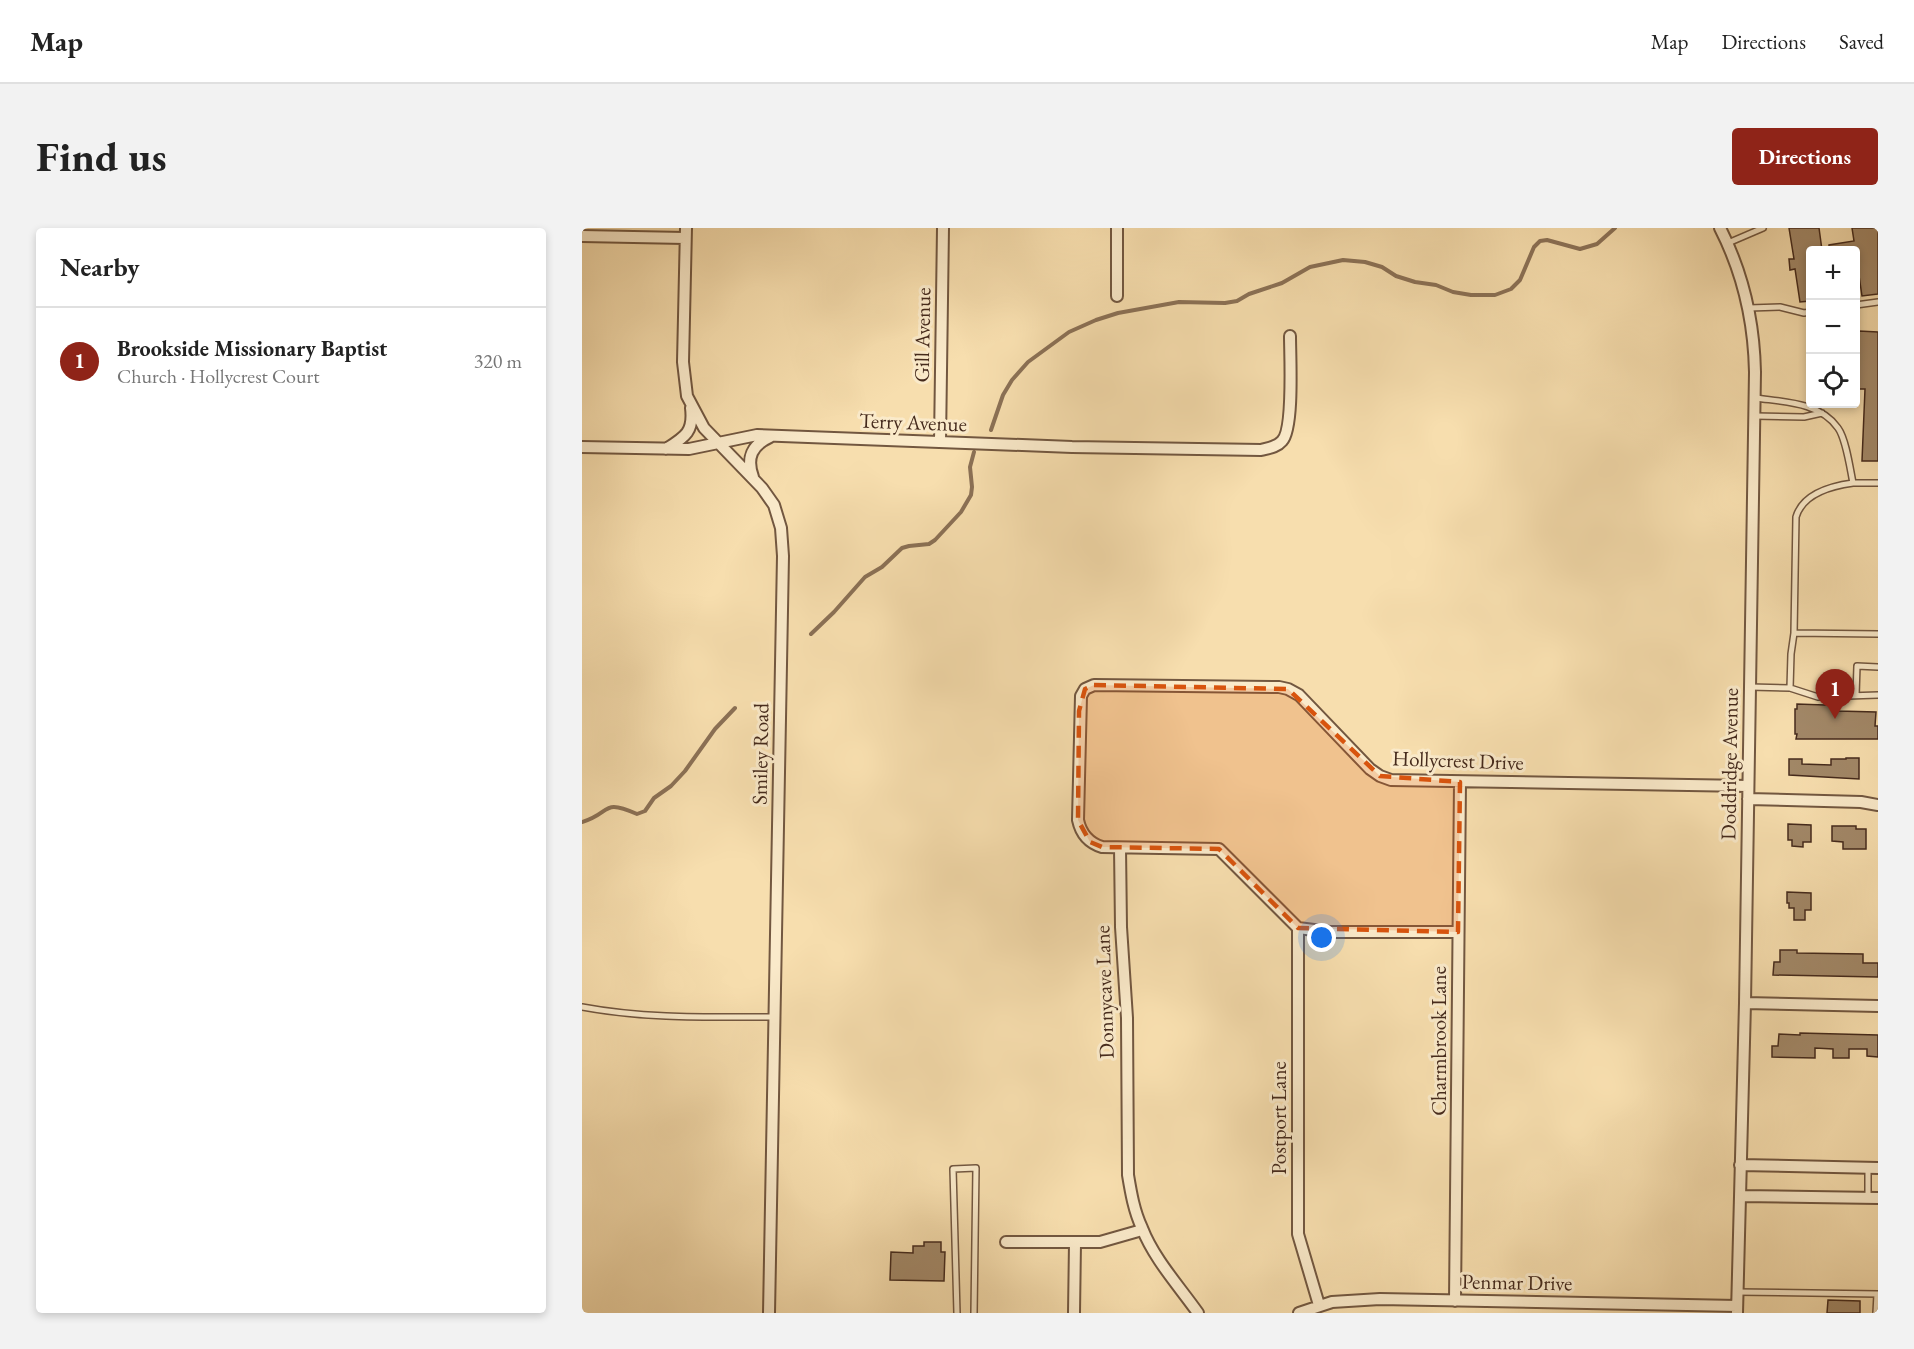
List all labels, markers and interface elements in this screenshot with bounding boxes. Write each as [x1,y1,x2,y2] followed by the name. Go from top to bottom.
[30,23,83,59] text: Map
[1651,28,1688,55] text: Map
[1721,28,1806,55] text: Directions
[1839,28,1884,55] text: Saved
[1732,128,1878,185] button: Directions
[36,129,167,184] text: Find us
[1806,246,1860,408] map controls
[1806,246,1860,300] button: +
[60,250,140,284] text: Nearby
[908,287,936,383] street label: Gill Avenue
[1806,300,1860,354] button: −
[117,334,387,363] text: Brookside Missionary Baptist
[74,348,85,374] text: 1
[474,348,522,374] text: 320 m
[1806,354,1860,408] button: locate
[117,363,319,389] text: Church · Hollycrest Court
[859,407,967,437] street label: Terry Avenue
[1816,670,1854,719] pin: 1
[1714,688,1744,840] street label: Doddridge Avenue
[746,702,774,805] street label: Smiley Road
[1392,744,1524,776] street label: Hollycrest Drive
[1307,923,1336,952] your location
[1088,925,1120,1059] street label: Donnycave Lane
[1425,966,1452,1116] street label: Charmbrook Lane
[1265,1061,1292,1175] street label: Postport Lane
[1461,1268,1573,1296] street label: Penmar Drive

